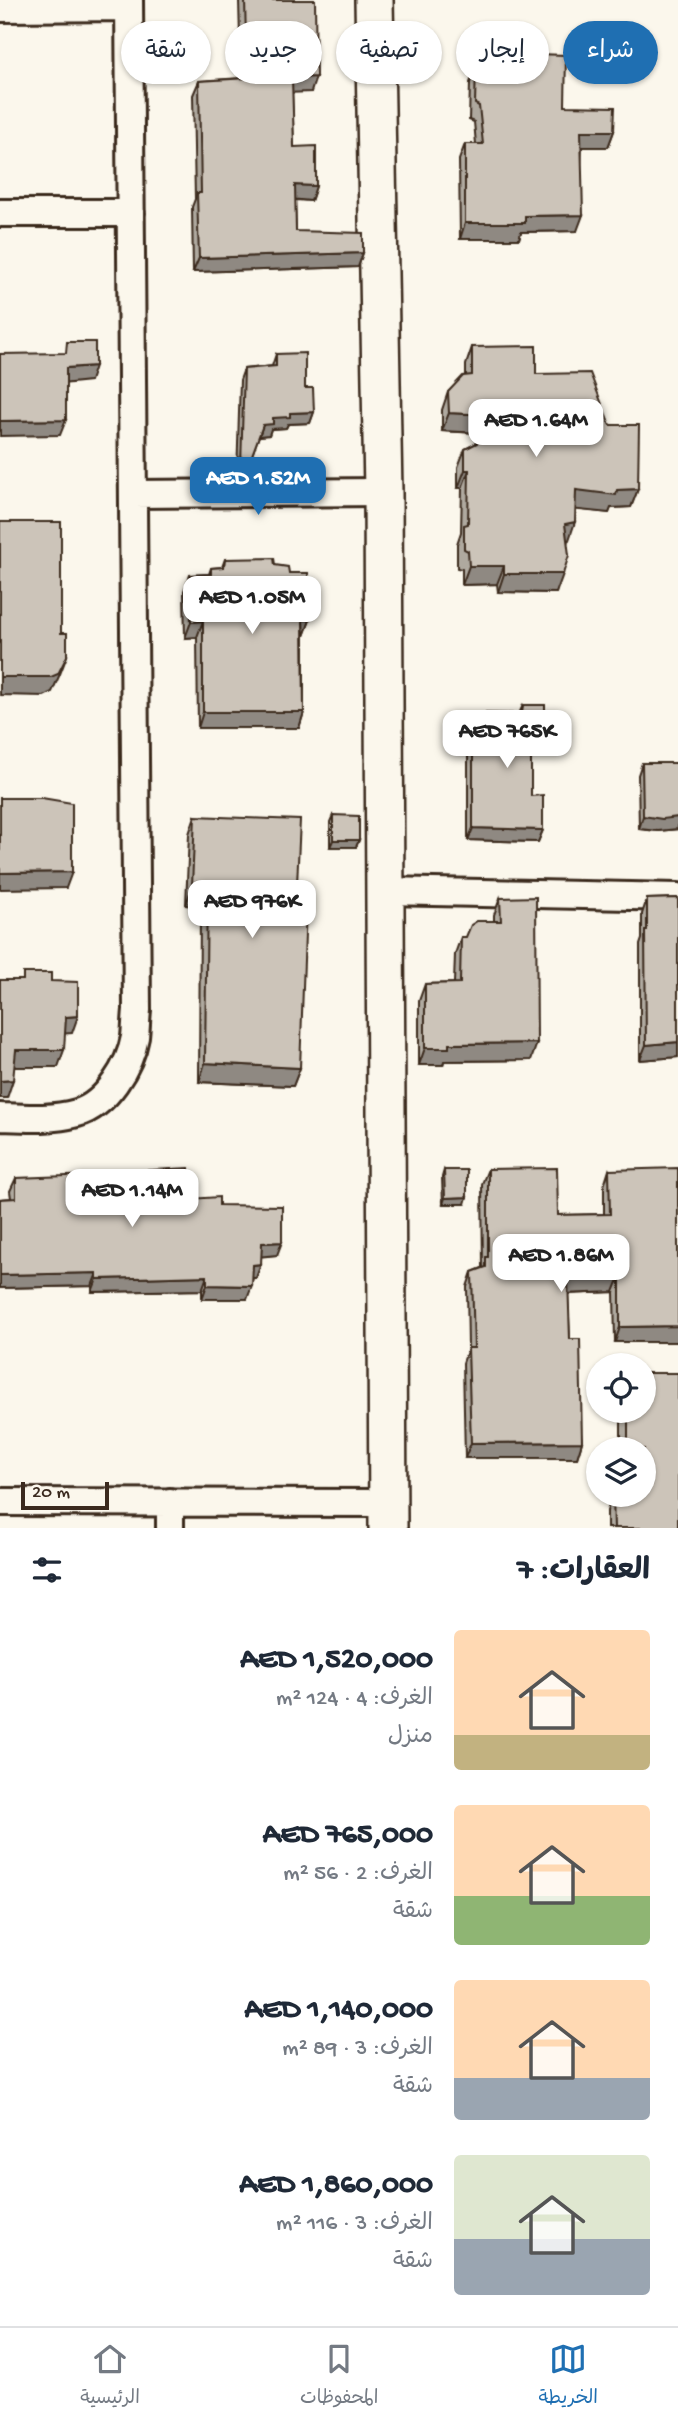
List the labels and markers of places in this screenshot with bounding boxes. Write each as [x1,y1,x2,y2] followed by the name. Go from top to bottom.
[456,400,616,459] pin: AED 1.64M
[178,458,338,517] pin: AED 1.52M
[172,576,332,636] pin: AED 1.05M
[435,710,579,770] pin: AED 765K
[180,880,324,940] pin: AED 976K
[52,1170,212,1229] pin: AED 1.14M
[481,1234,641,1294] pin: AED 1.86M

